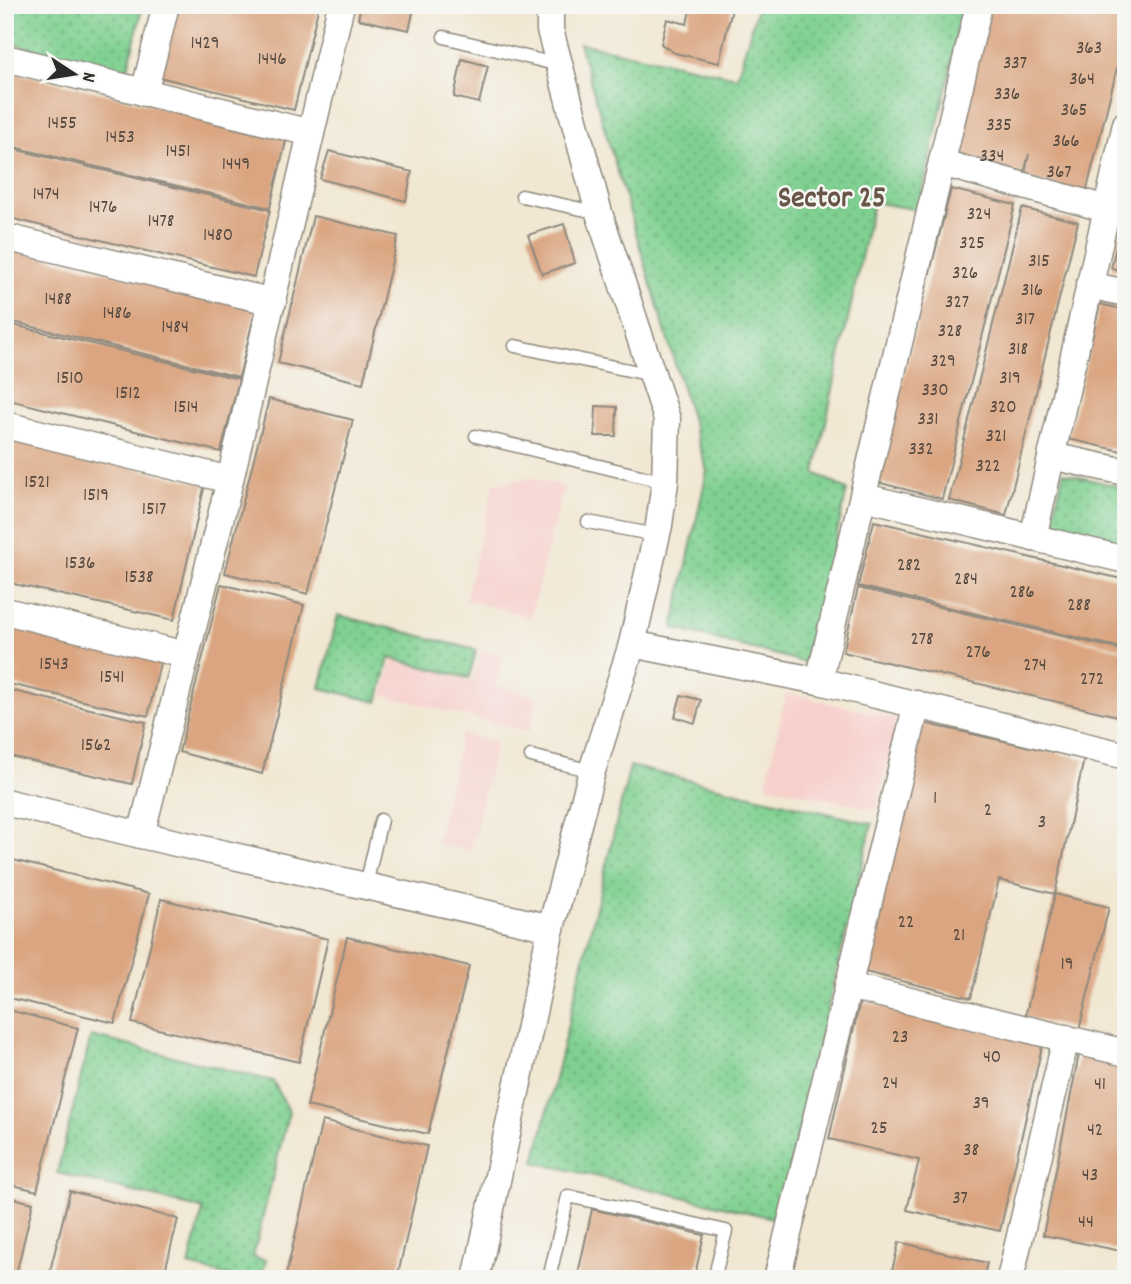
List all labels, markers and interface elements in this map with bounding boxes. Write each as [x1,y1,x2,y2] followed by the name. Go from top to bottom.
[190,31,220,58] house number: 1429
[1076,36,1102,63] house number: 363
[38,38,108,108] north arrow
[257,47,287,74] house number: 1446
[1003,51,1027,78] house number: 337
[1069,67,1095,94] house number: 364
[73,69,101,84] text: N
[994,82,1020,109] house number: 336
[1061,98,1087,125] house number: 365
[47,111,77,138] house number: 1455
[986,113,1012,140] house number: 335
[105,125,135,152] house number: 1453
[1052,129,1080,156] house number: 366
[165,139,191,166] house number: 1451
[980,144,1004,171] house number: 334
[222,152,250,179] house number: 1449
[1046,160,1072,187] house number: 367
[778,179,886,222] district label: Sector 25
[32,182,60,209] house number: 1474
[89,195,117,222] house number: 1476
[967,202,991,229] house number: 324
[148,209,174,236] house number: 1478
[203,223,233,250] house number: 1480
[959,231,985,258] house number: 325
[1028,249,1050,276] house number: 315
[952,261,978,288] house number: 326
[1021,278,1043,305] house number: 316
[44,287,72,314] house number: 1488
[945,290,969,317] house number: 327
[103,301,131,328] house number: 1486
[1015,307,1035,334] house number: 317
[161,315,189,342] house number: 1484
[938,319,962,346] house number: 328
[1008,337,1028,364] house number: 318
[930,349,956,376] house number: 329
[56,366,84,393] house number: 1510
[999,366,1021,393] house number: 319
[921,378,949,405] house number: 330
[115,381,141,408] house number: 1512
[173,395,199,422] house number: 1514
[989,395,1017,422] house number: 320
[917,407,939,434] house number: 331
[986,424,1006,451] house number: 321
[908,437,934,464] house number: 332
[975,454,1001,481] house number: 322
[24,470,50,497] house number: 1521
[83,483,109,510] house number: 1519
[142,497,166,524] house number: 1517
[65,551,95,578] house number: 1536
[897,553,921,580] house number: 282
[124,565,154,592] house number: 1538
[954,567,978,594] house number: 284
[1009,580,1035,607] house number: 286
[1067,593,1091,620] house number: 288
[910,627,934,654] house number: 278
[966,640,990,667] house number: 276
[39,652,69,679] house number: 1543
[1023,653,1047,680] house number: 274
[99,665,125,692] house number: 1541
[1080,667,1104,694] house number: 272
[81,733,111,760] house number: 1562
[933,786,937,813] house number: 1
[984,798,992,825] house number: 2
[1038,810,1046,837] house number: 3
[898,910,914,937] house number: 22
[953,923,965,950] house number: 21
[1061,952,1073,979] house number: 19
[892,1025,908,1052] house number: 23
[983,1045,1001,1072] house number: 40
[882,1071,898,1098] house number: 24
[1094,1072,1106,1099] house number: 41
[972,1091,990,1118] house number: 39
[870,1116,888,1143] house number: 25
[1087,1118,1103,1145] house number: 42
[963,1138,979,1165] house number: 38
[1082,1163,1098,1190] house number: 43
[952,1186,968,1213] house number: 37
[1078,1210,1094,1237] house number: 44

